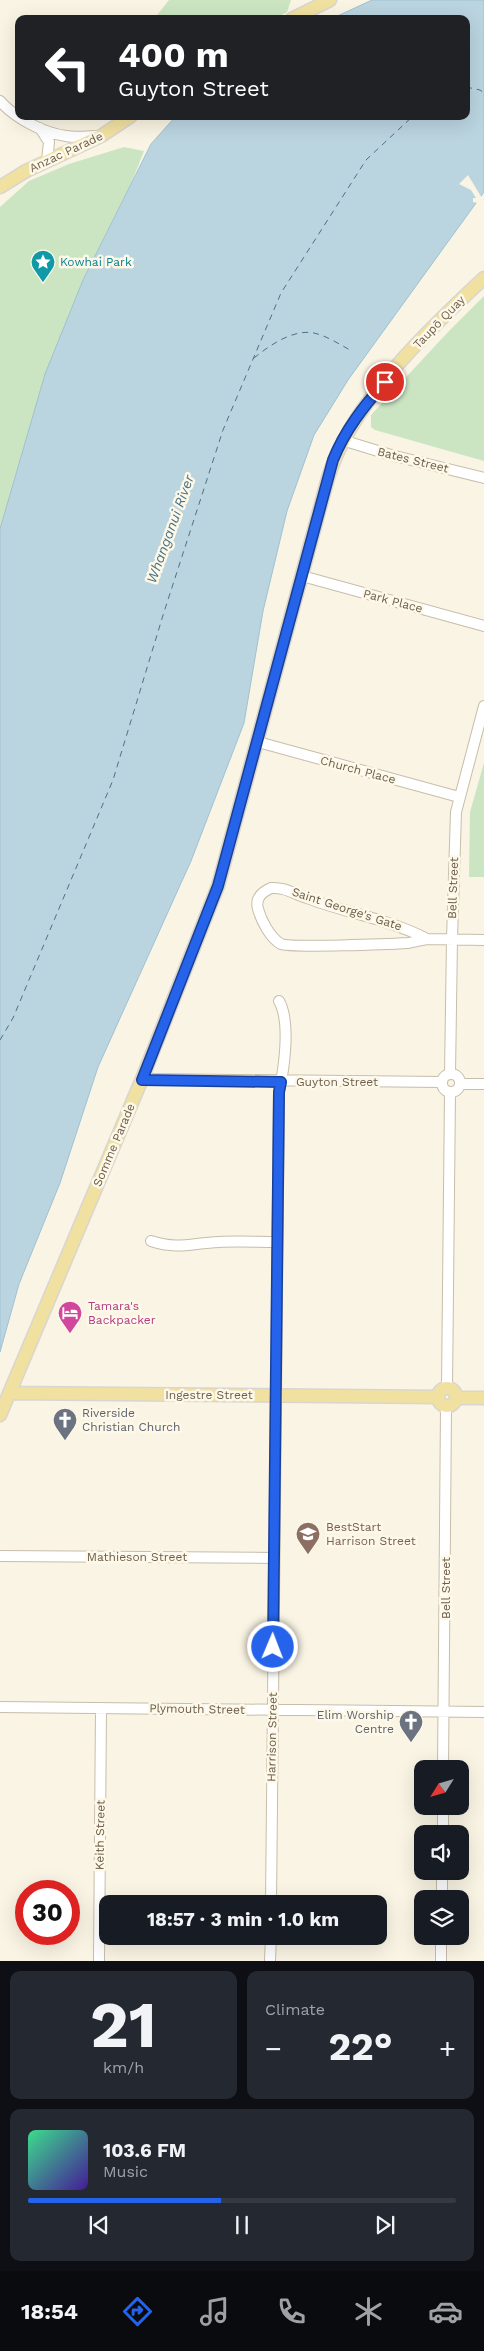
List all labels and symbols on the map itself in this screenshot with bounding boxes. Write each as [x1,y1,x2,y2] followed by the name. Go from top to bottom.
[27,129,105,175] street label: Anzac Parade
[30,249,56,283] place icon: Kowhai Park
[60,255,132,269] place label: Kowhai Park
[410,292,468,351] street label: Taupō Quay
[364,361,406,403] pin
[376,444,450,476] street label: Bates Street
[143,472,197,585] water label: Whanganui River
[362,586,424,616] street label: Park Place
[319,753,397,787] street label: Church Place
[445,857,461,919] street label: Bell Street
[290,885,404,933] street label: Saint George's Gate
[296,1075,378,1089] street label: Guyton Street
[90,1101,138,1189] street label: Somme Parade
[88,1299,156,1327] place label: Tamara's Backpacker
[57,1300,83,1334] hotel icon: Tamara's Backpacker
[165,1388,253,1402] street label: Ingestre Street
[82,1406,181,1434] place label: Riverside Christian Church
[52,1407,78,1441] church icon: Riverside Christian Church
[326,1520,416,1548] place label: BestStart Harrison Street
[295,1521,321,1555] school or university icon: BestStart Harrison Street
[87,1550,187,1564] street label: Mathieson Street
[439,1557,453,1619] street label: Bell Street
[246,1620,298,1672] position arrow
[264,1692,280,1782] street label: Harrison Street
[149,1701,245,1717] street label: Plymouth Street
[317,1708,394,1736] place label: Elim Worship Centre
[398,1709,424,1743] church icon: Elim Worship Centre
[414,1760,469,1815] north arrow
[92,1800,108,1870] street label: Keith Street
[15,1880,80,1945] speed limit sign: 30

